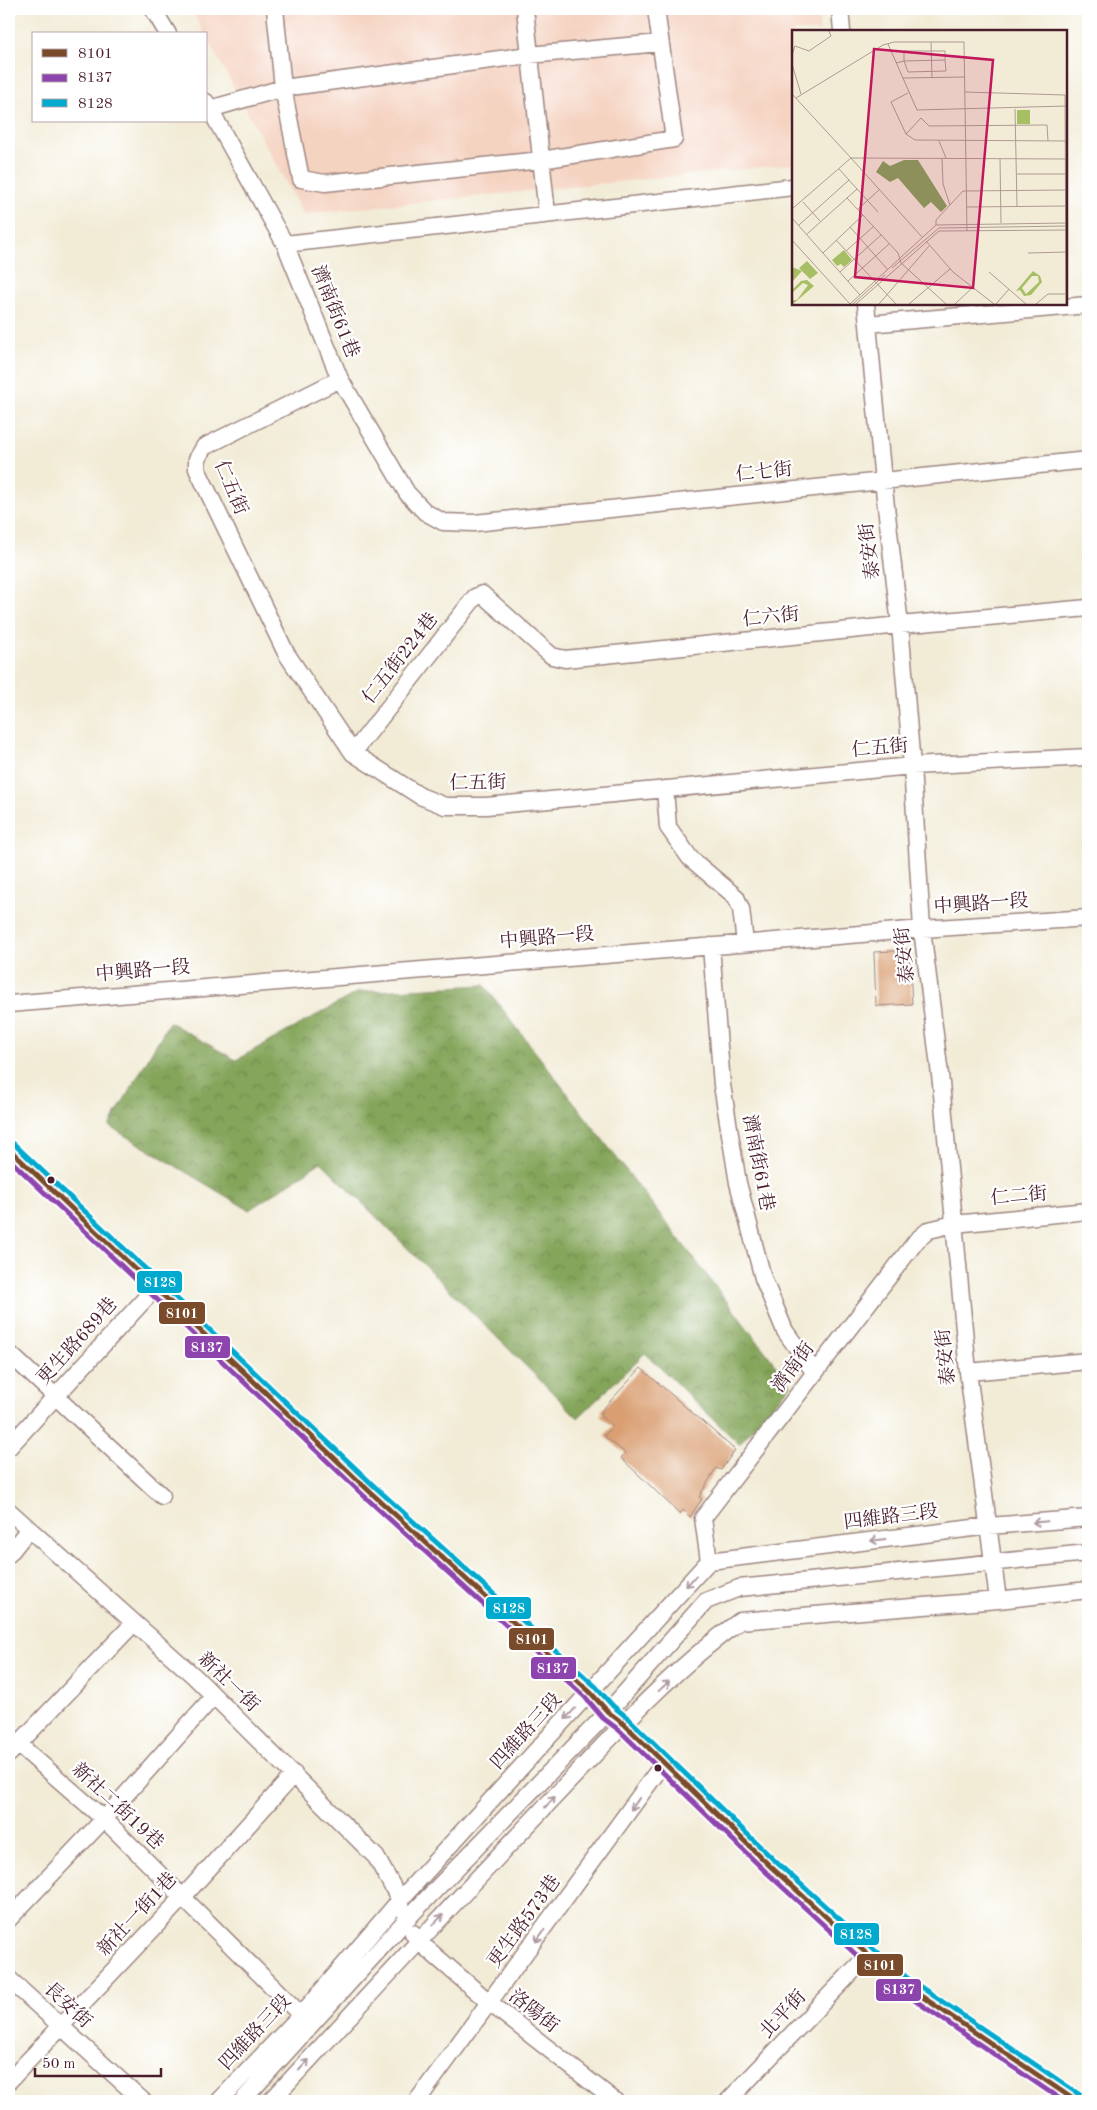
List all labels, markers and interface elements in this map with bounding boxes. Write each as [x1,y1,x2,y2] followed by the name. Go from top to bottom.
[792,30,1067,305] inset map
[32,32,208,122] legend
[78,47,113,62] text: 8101
[78,71,113,86] text: 8137
[78,97,113,112] text: 8128
[307,262,364,361] street label: 濟南街61巷
[210,457,252,518] street label: 仁五街
[734,459,793,485] street label: 仁七街
[855,522,884,581] street label: 泰安街
[741,604,800,630] street label: 仁六街
[358,609,442,708] street label: 仁五街224巷
[851,735,909,761] street label: 仁五街
[449,772,507,794] street label: 仁五街
[933,890,1029,918] street label: 中興路一段
[499,923,595,953] street label: 中興路一段
[891,926,918,985] street label: 泰安街
[95,956,191,986] street label: 中興路一段
[738,1112,779,1213] street label: 濟南街61巷
[46,1175,56,1185] unlabelled marker
[990,1183,1048,1209] street label: 仁二街
[136,1270,183,1294] line badge: 8128
[144,1276,176,1290] text: 8128
[32,1293,122,1389] street label: 更生路689巷
[158,1301,206,1325] line badge: 8101
[166,1307,198,1321] text: 8101
[932,1328,959,1387] street label: 泰安街
[184,1335,231,1359] line badge: 8137
[767,1338,819,1396] street label: 濟南街
[191,1341,223,1355] text: 8137
[842,1501,939,1533] street label: 四維路三段
[1032,1517,1048,1527] one-way arrow
[871,1535,887,1545] one-way arrow
[685,1574,697,1587] one-way arrow
[485,1596,532,1620] line badge: 8128
[493,1602,525,1616] text: 8128
[508,1627,555,1651] line badge: 8101
[516,1633,548,1647] text: 8101
[194,1648,263,1716] street label: 新社一街
[530,1656,577,1680] line badge: 8137
[537,1662,569,1676] text: 8137
[657,1680,670,1692] one-way arrow
[487,1689,566,1774] street label: 四維路三段
[564,1708,576,1721] one-way arrow
[68,1759,168,1854] street label: 新社二街19巷
[653,1763,663,1773] unlabelled marker
[544,1796,556,1809] one-way arrow
[630,1796,640,1810] one-way arrow
[93,1868,181,1960] street label: 新社一街1巷
[483,1871,565,1972] street label: 更生路573巷
[432,1914,444,1927] one-way arrow
[833,1922,880,1946] line badge: 8128
[535,1928,545,1942] one-way arrow
[840,1928,872,1942] text: 8128
[856,1953,904,1977] line badge: 8101
[864,1959,896,1973] text: 8101
[40,1977,96,2032] street label: 長安街
[875,1978,922,2002] line badge: 8137
[883,1983,915,1997] text: 8137
[505,1985,563,2037] street label: 洛陽街
[756,1986,810,2042] street label: 北平街
[215,1990,295,2074] street label: 四維路三段
[35,2045,161,2077] scale bar
[42,2057,76,2072] text: 50 m
[298,2059,310,2072] one-way arrow

